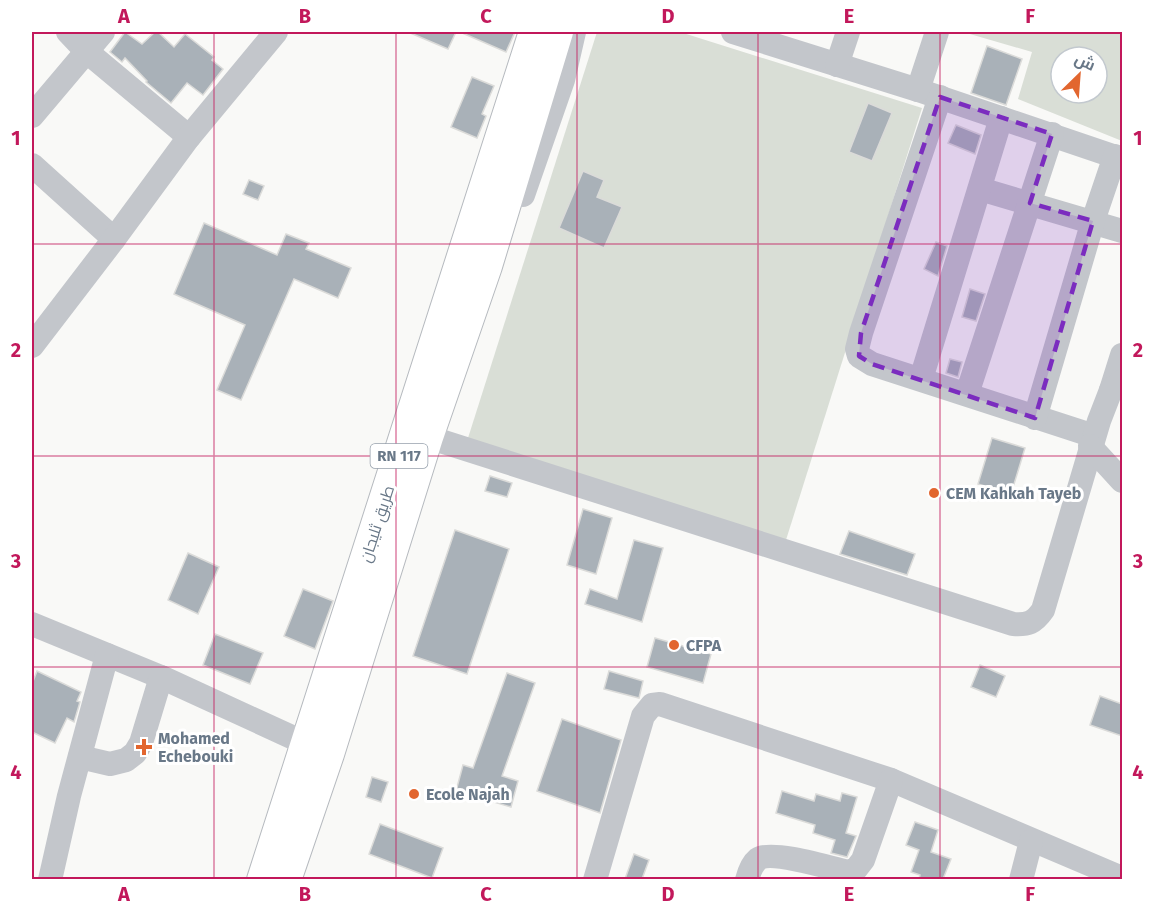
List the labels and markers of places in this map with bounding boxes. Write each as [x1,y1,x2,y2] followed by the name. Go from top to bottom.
[946,484,1081,503] place label: CEM Kahkah Tayeb
[927,486,941,500] marker: CEM Kahkah Tayeb
[686,636,722,655] place label: CFPA
[667,638,681,652] marker: CFPA
[158,729,233,766] place label: Mohamed Echebouki
[135,738,153,756] marker: Mohamed Echebouki
[426,785,510,804] place label: Ecole Najah
[407,787,421,801] marker: Ecole Najah

